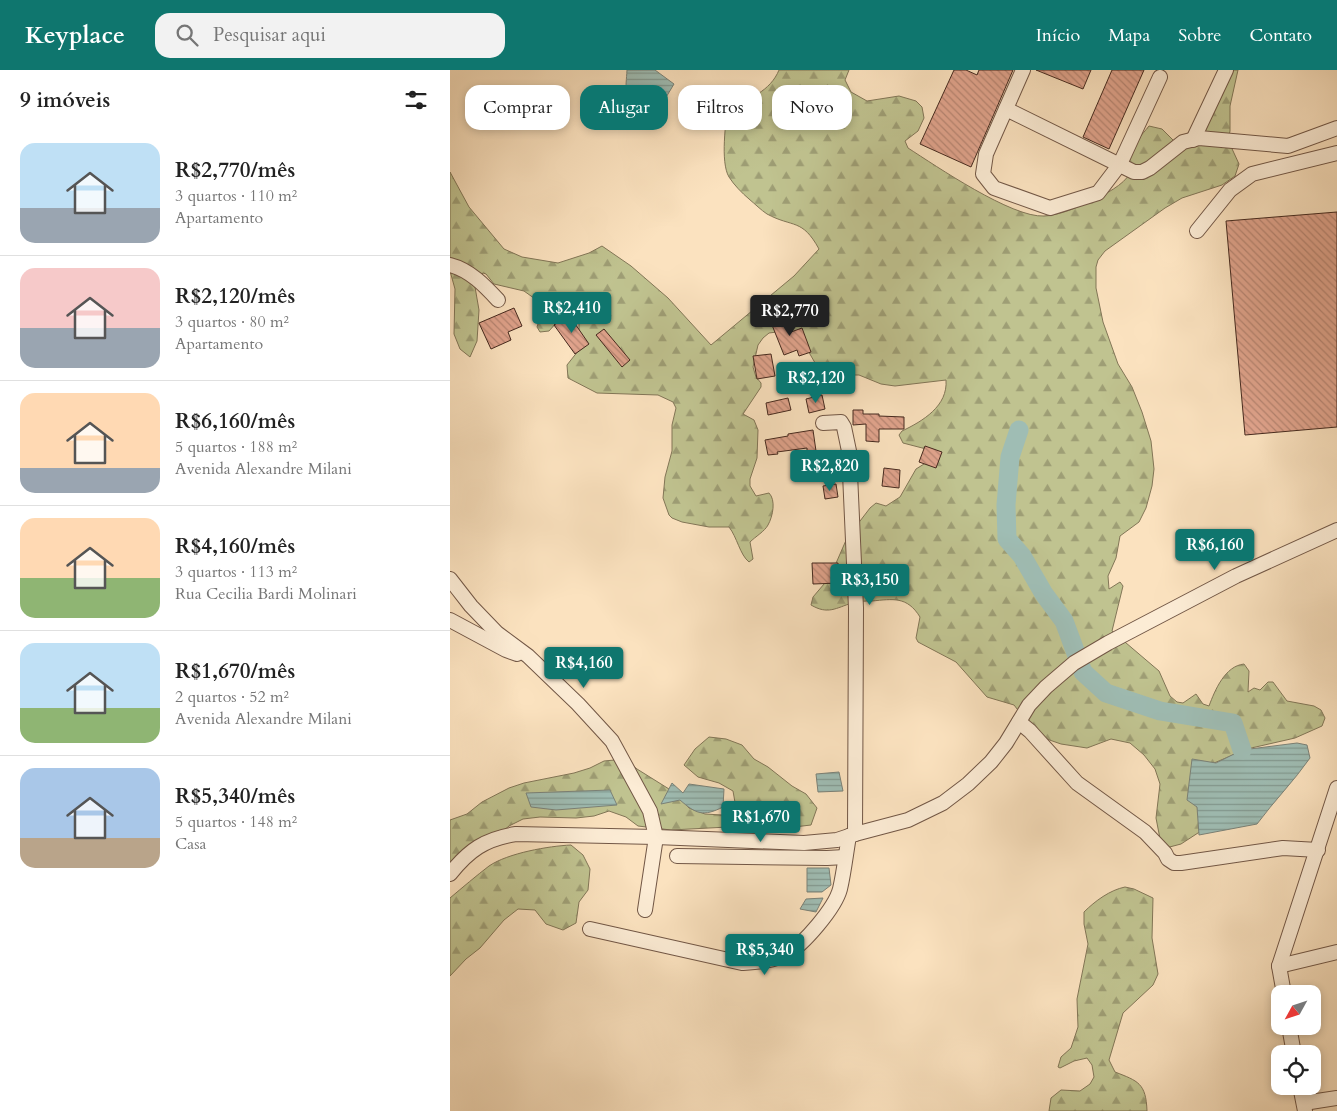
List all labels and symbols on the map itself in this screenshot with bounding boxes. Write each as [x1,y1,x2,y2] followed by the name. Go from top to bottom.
[526,292,618,334] pin: R$2,410
[744,294,836,337] pin: R$2,770
[770,362,862,404] pin: R$2,120
[784,450,876,492] pin: R$2,820
[1169,528,1261,571] pin: R$6,160
[824,564,916,606] pin: R$3,150
[538,646,630,689] pin: R$4,160
[715,800,807,843] pin: R$1,670
[719,934,811,976] pin: R$5,340
[1271,985,1321,1035] north arrow

